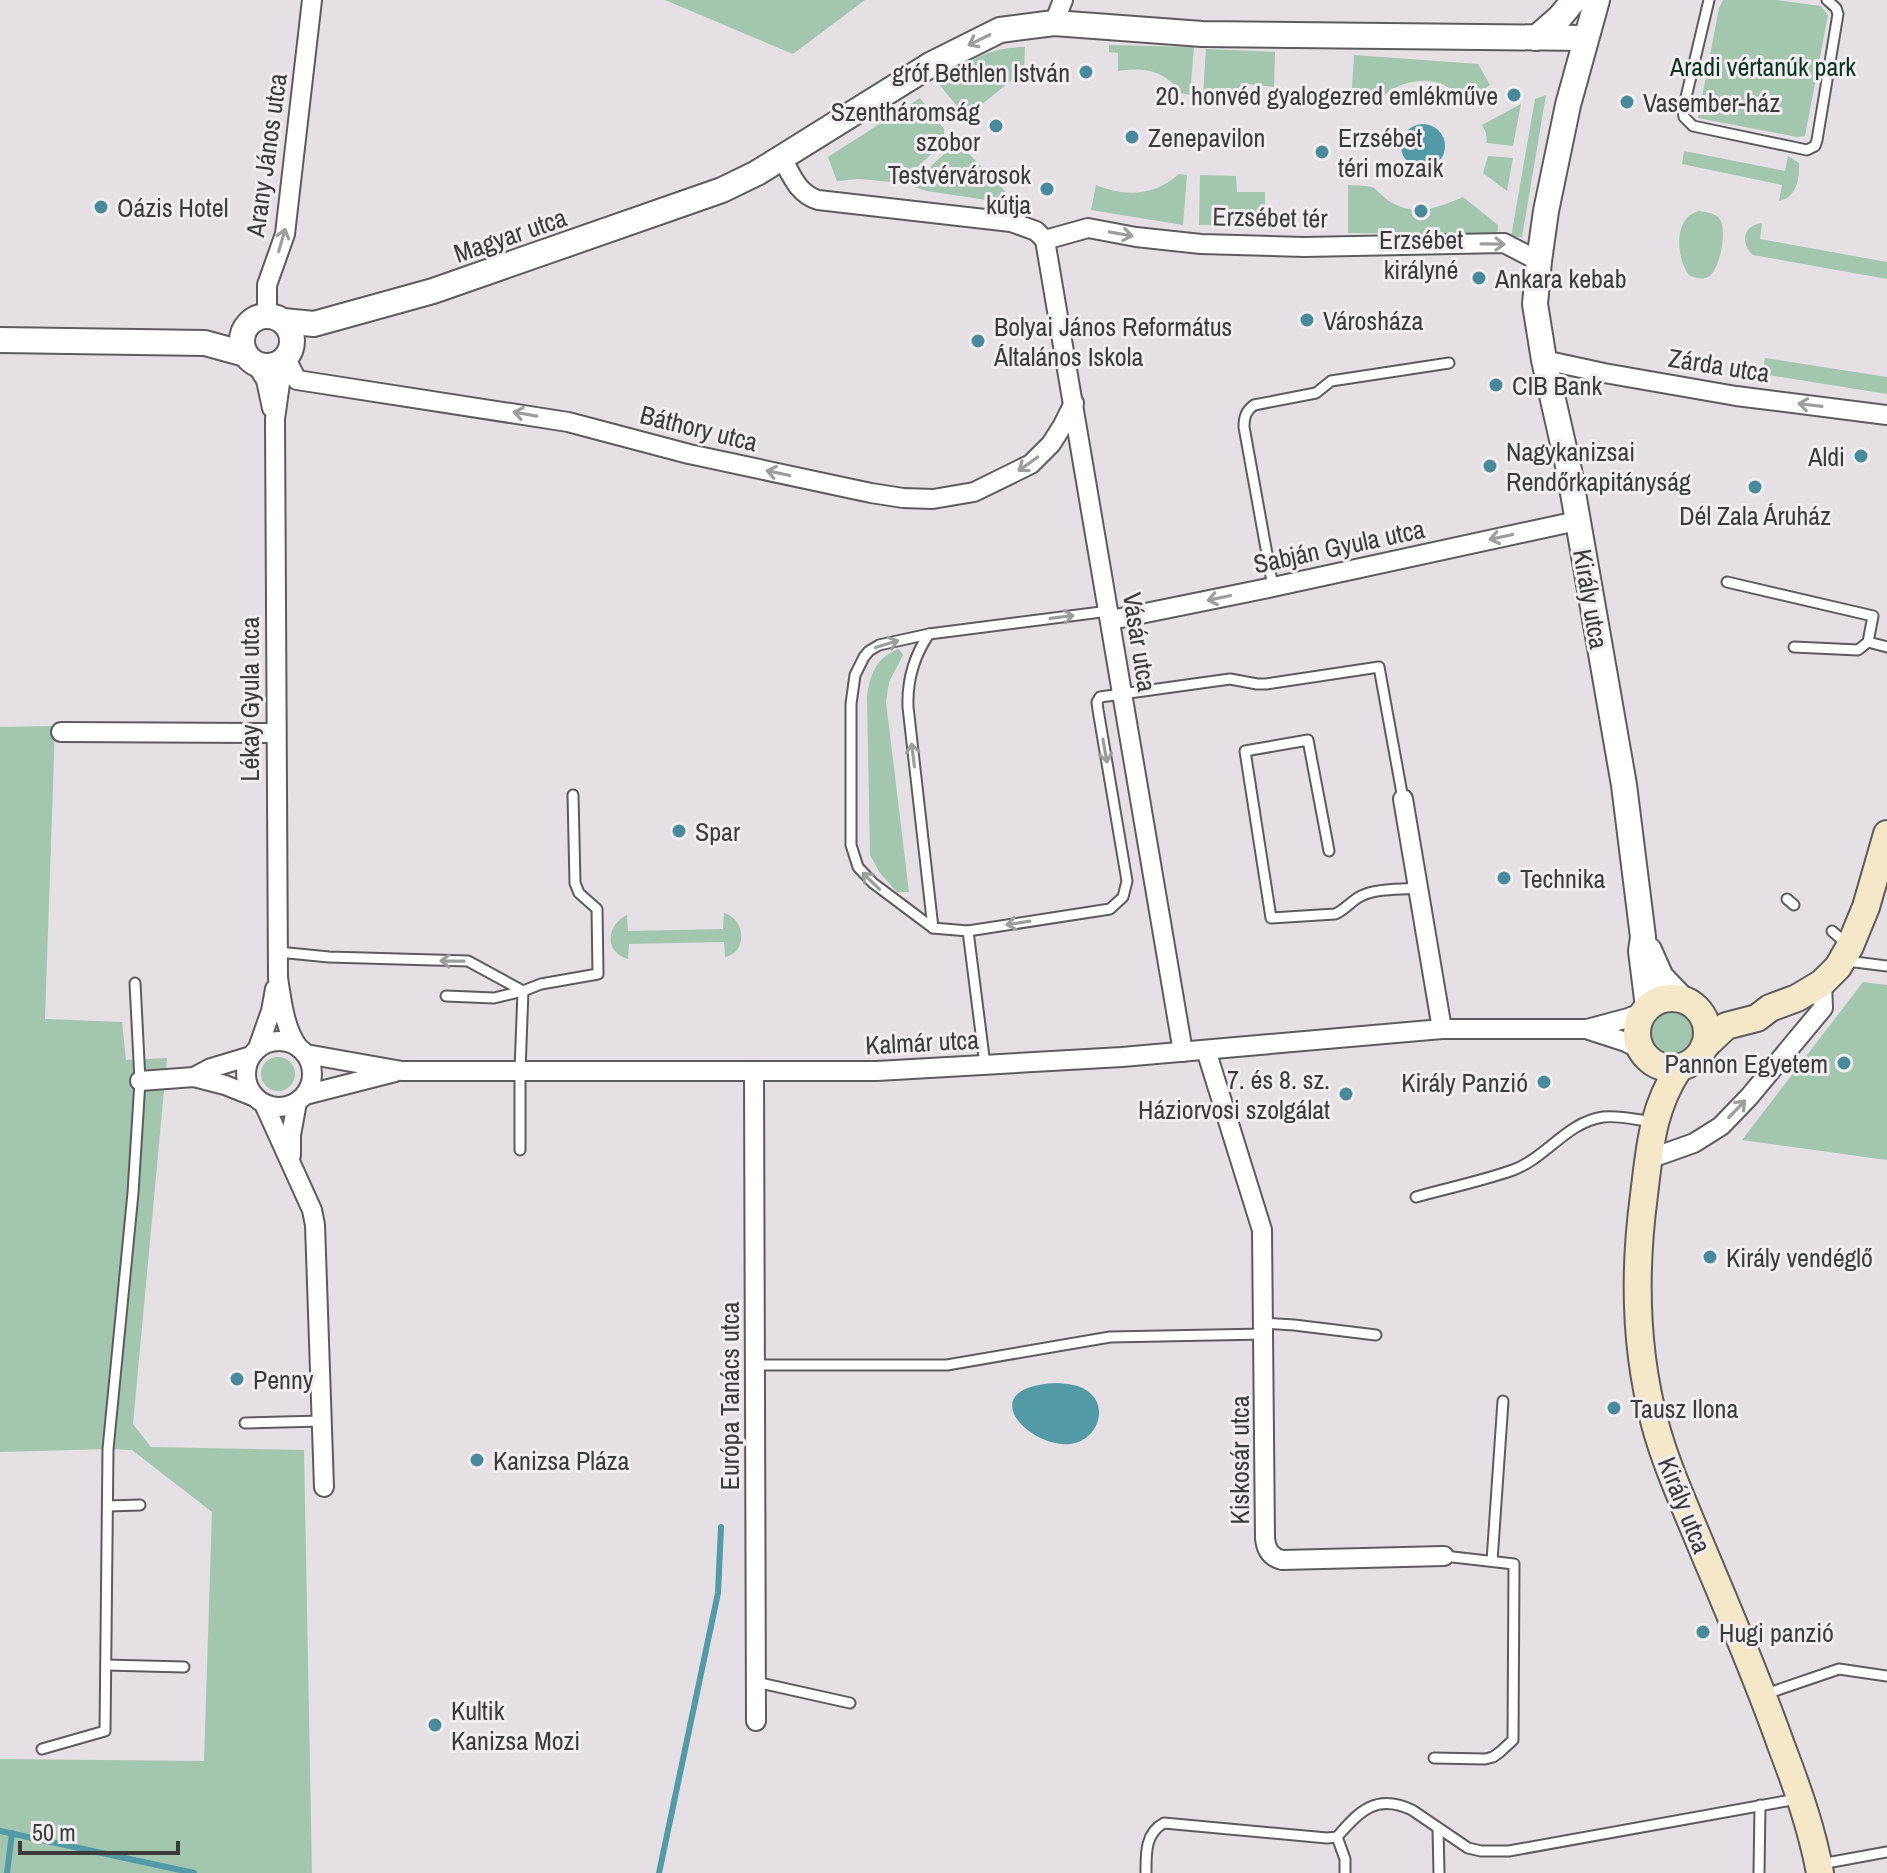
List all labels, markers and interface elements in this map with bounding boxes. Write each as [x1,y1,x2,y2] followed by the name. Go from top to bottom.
[967,33,991,48] one-way arrow
[1669,49,1856,84] park label: Aradi vértanúk park
[892,55,1070,90] place label: gróf Bethlen István
[1077,63,1095,81] marker: gróf Bethlen István
[237,71,295,240] street label: Arany János utca
[1156,78,1498,113] place label: 20. honvéd gyalogezred emlékműve
[1643,85,1780,120] place label: Vasember-ház
[1505,86,1523,104] marker: 20. honvéd gyalogezred emlékműve
[1618,93,1636,111] marker: Vasember-ház
[831,94,980,159] place label: Szentháromság szobor
[987,117,1005,135] marker: Szentháromság szobor
[1148,120,1265,155] place label: Zenepavilon
[1338,120,1444,185] place label: Erzsébet téri mozaik
[1123,128,1141,146] marker: Zenepavilon
[1313,143,1331,161] marker: Erzsébet téri mozaik
[888,157,1031,222] place label: Testvérvárosok kútja
[1038,180,1056,198] marker: Testvérvárosok kútja
[117,190,228,225] place label: Oázis Hotel
[92,198,110,216] marker: Oázis Hotel
[1212,198,1328,236] street label: Erzsébet tér
[449,199,571,271] street label: Magyar utca
[1412,202,1430,220] marker: Erzsébet királyné
[1379,222,1463,287] place label: Erzsébet királyné
[1108,227,1134,242] one-way arrow
[275,228,290,254] one-way arrow
[1479,236,1505,252] one-way arrow
[1494,261,1627,296] place label: Ankara kebab
[1470,269,1488,287] marker: Ankara kebab
[1323,303,1424,338] place label: Városháza
[993,309,1232,374] place label: Bolyai János Református Általános Iskola
[1298,311,1316,329] marker: Városháza
[969,332,987,350] marker: Bolyai János Református Általános Iskola
[1666,340,1772,390] street label: Zárda utca
[1512,368,1602,403] place label: CIB Bank
[1487,376,1505,394] marker: CIB Bank
[637,397,761,459] street label: Báthory utca
[1798,397,1823,412] one-way arrow
[513,406,538,421] one-way arrow
[1506,434,1691,499] place label: Nagykanizsai Rendőrkapitányság
[1807,439,1845,474] place label: Aldi
[1852,447,1870,465] marker: Aldi
[1017,456,1039,472] one-way arrow
[1481,457,1499,475] marker: Nagykanizsai Rendőrkapitányság
[766,465,791,480] one-way arrow
[1746,478,1764,496] marker: Dél Zala Áruház
[1679,498,1831,533] place label: Dél Zala Áruház
[1250,511,1428,581] street label: Sabján Gyula utca
[1488,530,1514,545] one-way arrow
[1565,546,1617,652] street label: Király utca
[1115,590,1165,694] street label: Vásár utca
[1207,591,1232,606] one-way arrow
[1049,609,1074,624] one-way arrow
[232,616,267,781] street label: Lékay Gyula utca
[873,636,899,651] one-way arrow
[1098,738,1113,763] one-way arrow
[906,742,921,769] one-way arrow
[695,814,740,849] place label: Spar
[670,822,688,840] marker: Spar
[1520,861,1605,896] place label: Technika
[1495,869,1513,887] marker: Technika
[861,871,881,890] one-way arrow
[1006,916,1031,931] one-way arrow
[439,953,466,968] one-way arrow
[864,1022,980,1062] street label: Kalmár utca
[1664,1046,1828,1081] place label: Pannon Egyetem
[1835,1054,1853,1072] marker: Pannon Egyetem
[1138,1062,1330,1127] place label: 7. és 8. sz. Háziorvosi szolgálat
[1401,1065,1528,1100] place label: Király Panzió
[1535,1073,1553,1091] marker: Király Panzió
[1337,1085,1355,1103] marker: 7. és 8. sz. Háziorvosi szolgálat
[1727,1100,1746,1119] one-way arrow
[1726,1240,1873,1275] place label: Király vendéglő
[1701,1248,1719,1266] marker: Király vendéglő
[712,1302,747,1490] street label: Európa Tanács utca
[253,1362,314,1397] place label: Penny
[228,1370,246,1388] marker: Penny
[1630,1391,1738,1426] place label: Tausz Ilona
[1222,1395,1257,1525] street label: Kiskosár utca
[1605,1399,1623,1417] marker: Tausz Ilona
[493,1443,629,1478] place label: Kanizsa Pláza
[468,1451,486,1469] marker: Kanizsa Pláza
[1650,1452,1720,1558] street label: Király utca
[1719,1615,1834,1650] place label: Hugi panzió
[1694,1623,1712,1641] marker: Hugi panzió
[451,1693,580,1758] place label: Kultik Kanizsa Mozi
[426,1716,444,1734] marker: Kultik Kanizsa Mozi
[20,1805,178,1855] scale bar
[32,1816,76,1848] text: 50 m

